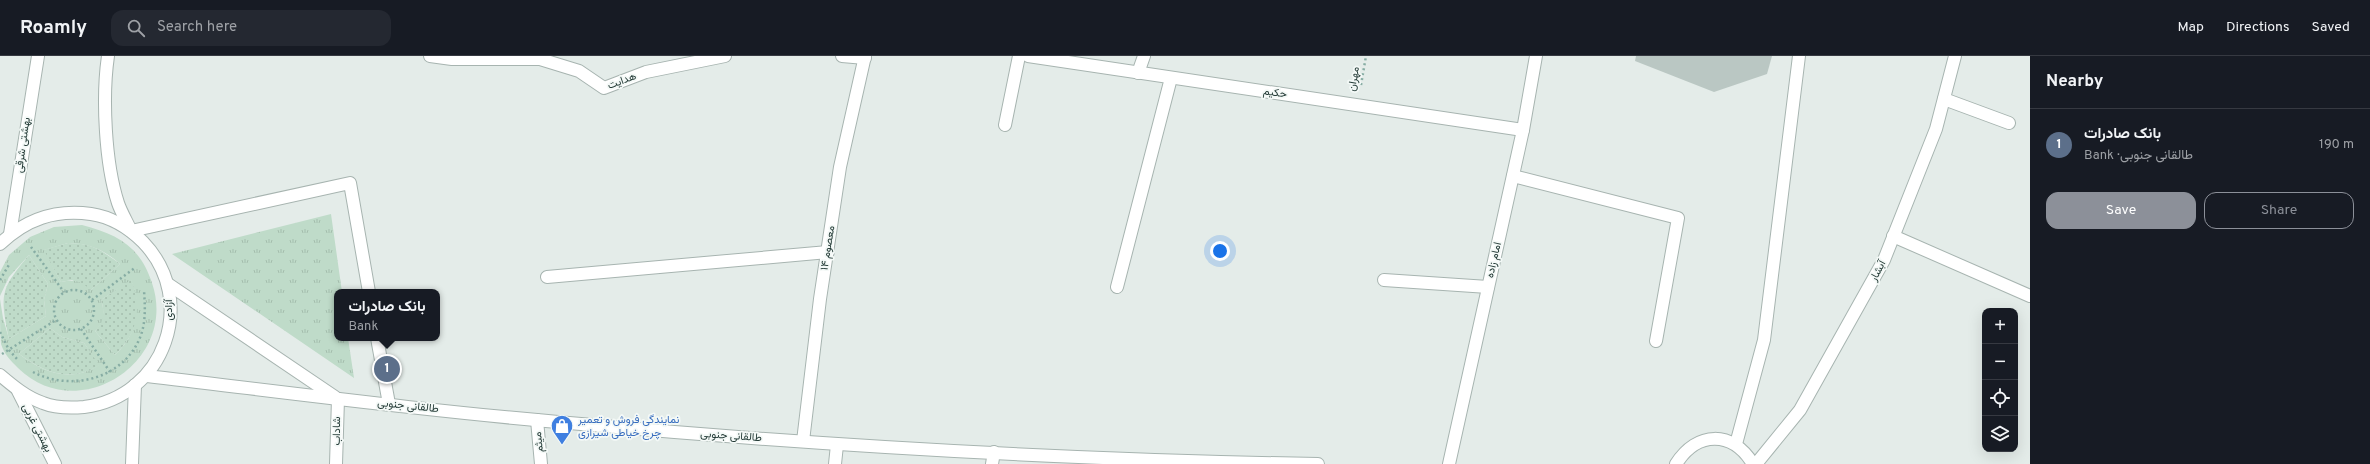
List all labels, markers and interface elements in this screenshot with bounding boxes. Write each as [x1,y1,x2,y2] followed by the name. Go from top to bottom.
[111,10,391,46] search box
[20,16,87,40] text: Roamly
[125,17,147,39] icon: search
[157,18,237,37] text: Search here
[2178,19,2204,36] text: Map
[2226,19,2290,36] text: Directions
[2312,19,2350,36] text: Saved
[1345,65,1363,92] street label: مهران
[606,69,639,93] street label: هدایت
[2046,71,2103,93] text: Nearby
[1262,84,1288,102] street label: حکیم
[12,116,34,174] street label: بهشتی شرقی
[2084,125,2161,144] text: بانک صادرات
[2056,137,2062,153] text: 1
[2319,137,2354,153] text: 190 m
[2084,148,2193,164] text: Bank · طالقانی جنوبی
[2046,192,2196,229] button: Save
[2204,192,2354,229] button: Share
[818,225,838,271] street label: ۱۴ معصوم
[1210,241,1230,261] your location
[1483,241,1505,279] street label: امام زاده
[1866,257,1890,285] street label: آبشار
[334,289,440,341] popup
[162,298,176,321] street label: آزادی
[348,298,426,317] text: بانک صادرات
[1982,308,2018,452] map controls
[1982,308,2018,344] button: +
[348,319,378,335] text: Bank
[1982,344,2018,380] button: −
[374,354,400,384] pin: 1
[1982,380,2018,416] button: locate
[377,396,439,416] street label: طالقانی جنوبی
[19,401,55,455] street label: بهشتی غربی
[549,413,575,446] shop icon: نمایندگی فروش و تعمیر چرخ خیاطی شیرازی
[577,413,679,440] place label: نمایندگی فروش و تعمیر چرخ خیاطی شیرازی
[330,416,344,446] street label: شاداب
[1982,416,2018,452] button: layers
[700,427,762,445] street label: طالقانی جنوبی
[531,431,547,453] street label: میثم

